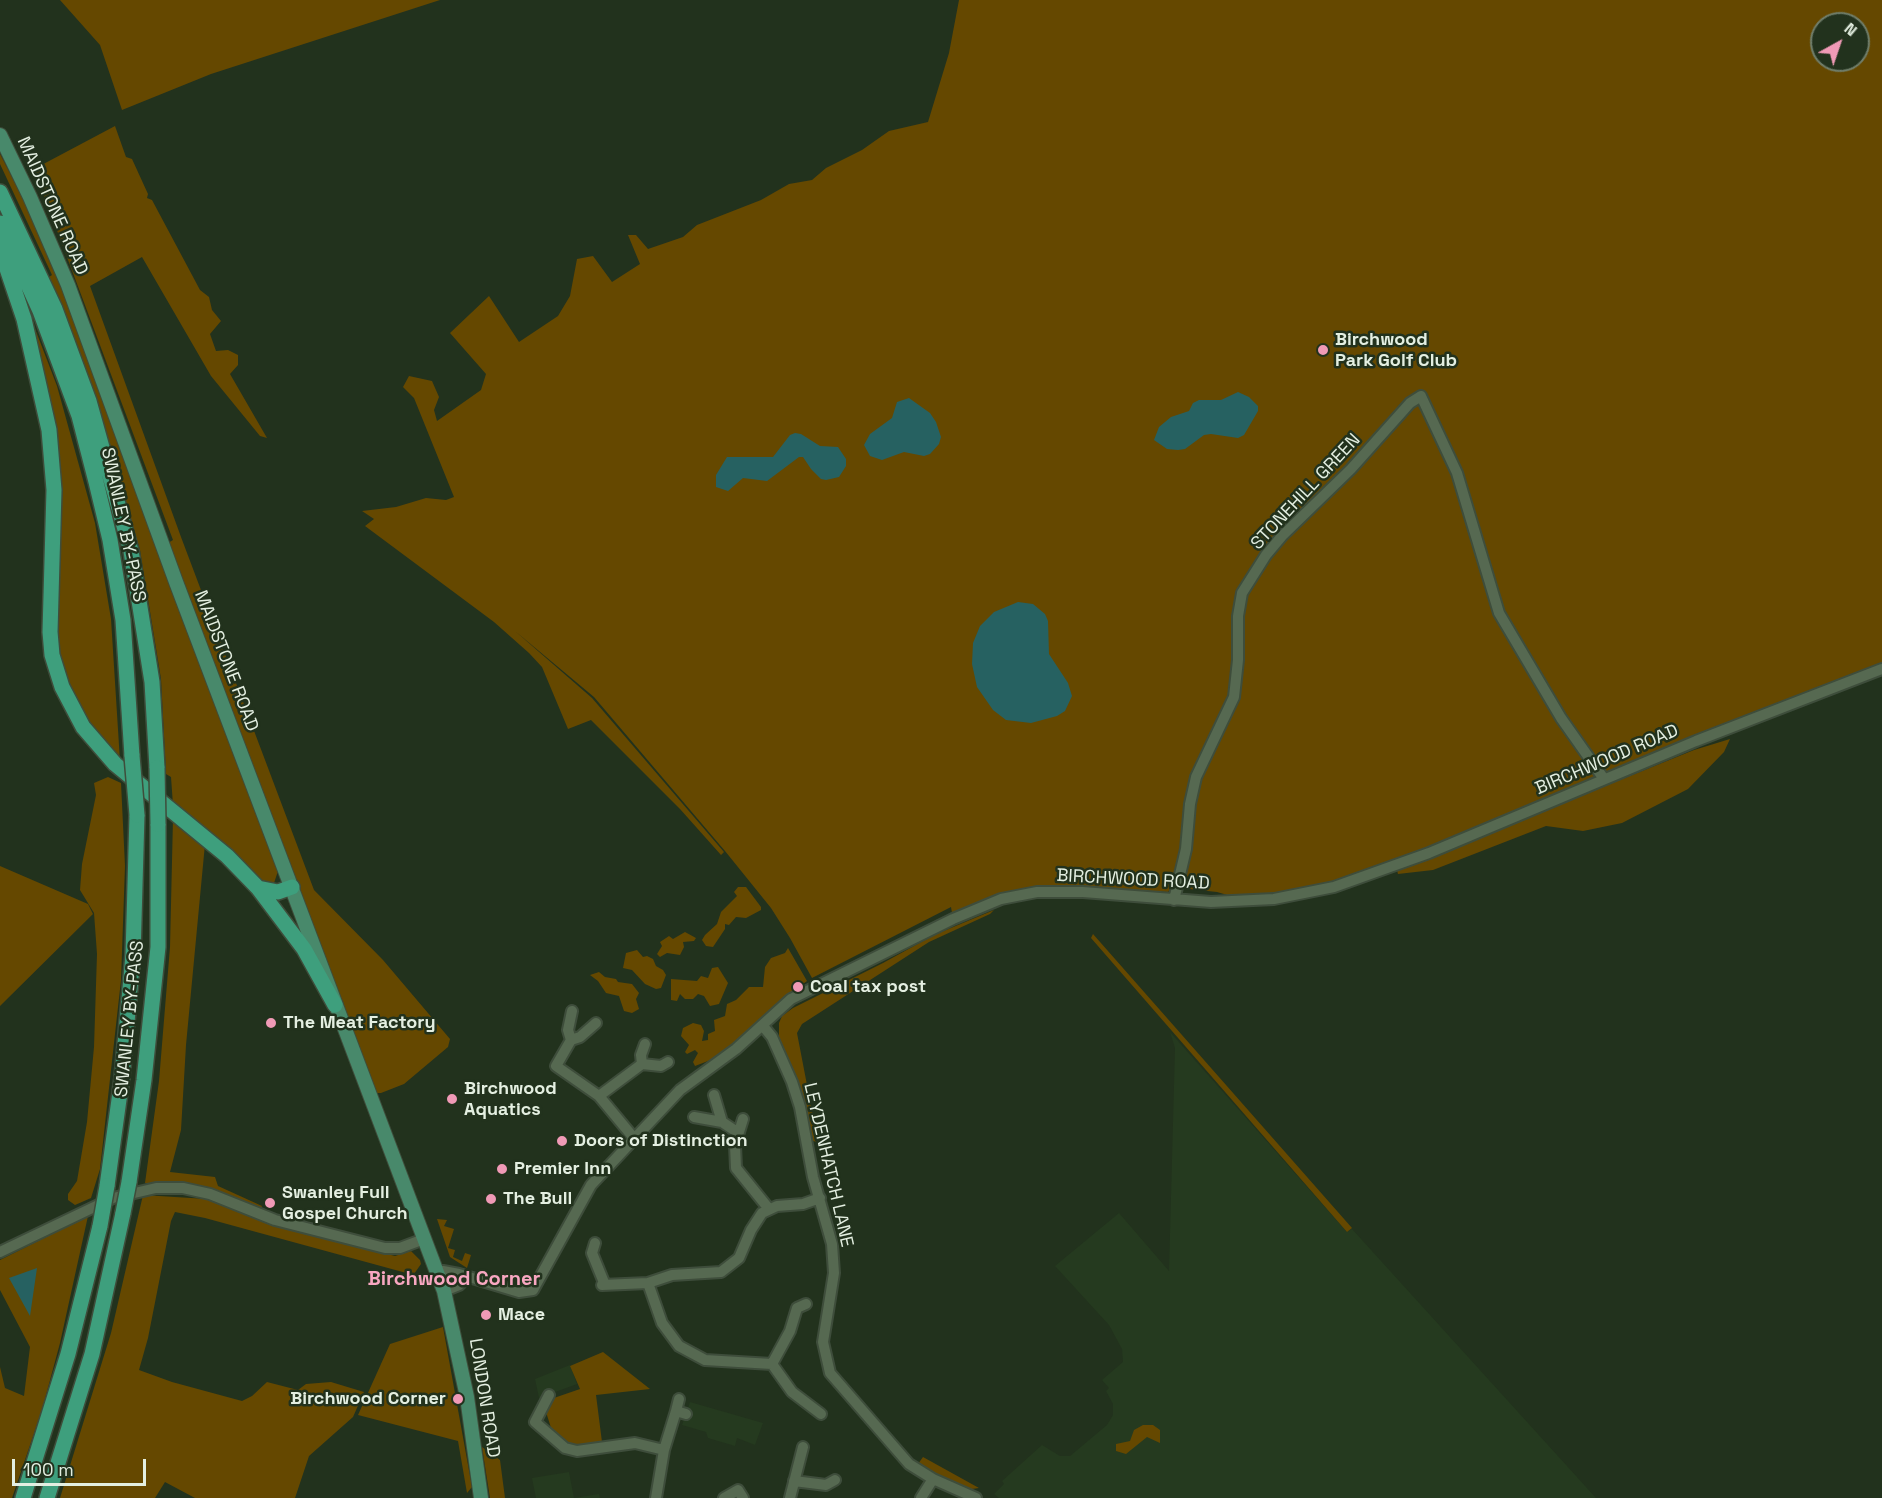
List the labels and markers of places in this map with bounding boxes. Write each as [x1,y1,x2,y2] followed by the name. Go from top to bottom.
[1335,329,1457,372] place label: Birchwood Park Golf Club
[1316,343,1330,357] marker: Birchwood Park Golf Club
[810,976,926,998] place label: Coal tax post
[791,980,805,994] marker: Coal tax post
[283,1012,435,1034] place label: The Meat Factory
[264,1016,278,1030] marker: The Meat Factory
[464,1078,557,1120] place label: Birchwood Aquatics
[445,1092,459,1106] marker: Birchwood Aquatics
[574,1130,748,1152] place label: Doors of Distinction
[555,1134,569,1148] marker: Doors of Distinction
[514,1158,611,1180] place label: Premier Inn
[495,1162,509,1176] marker: Premier Inn
[282,1182,408,1224] place label: Swanley Full Gospel Church
[503,1188,572,1210] place label: The Bull
[484,1192,498,1206] marker: The Bull
[263,1196,277,1210] marker: Swanley Full Gospel Church
[498,1304,545,1326] place label: Mace
[479,1308,493,1322] marker: Mace
[290,1388,446,1410] place label: Birchwood Corner
[451,1392,465,1406] marker: Birchwood Corner

